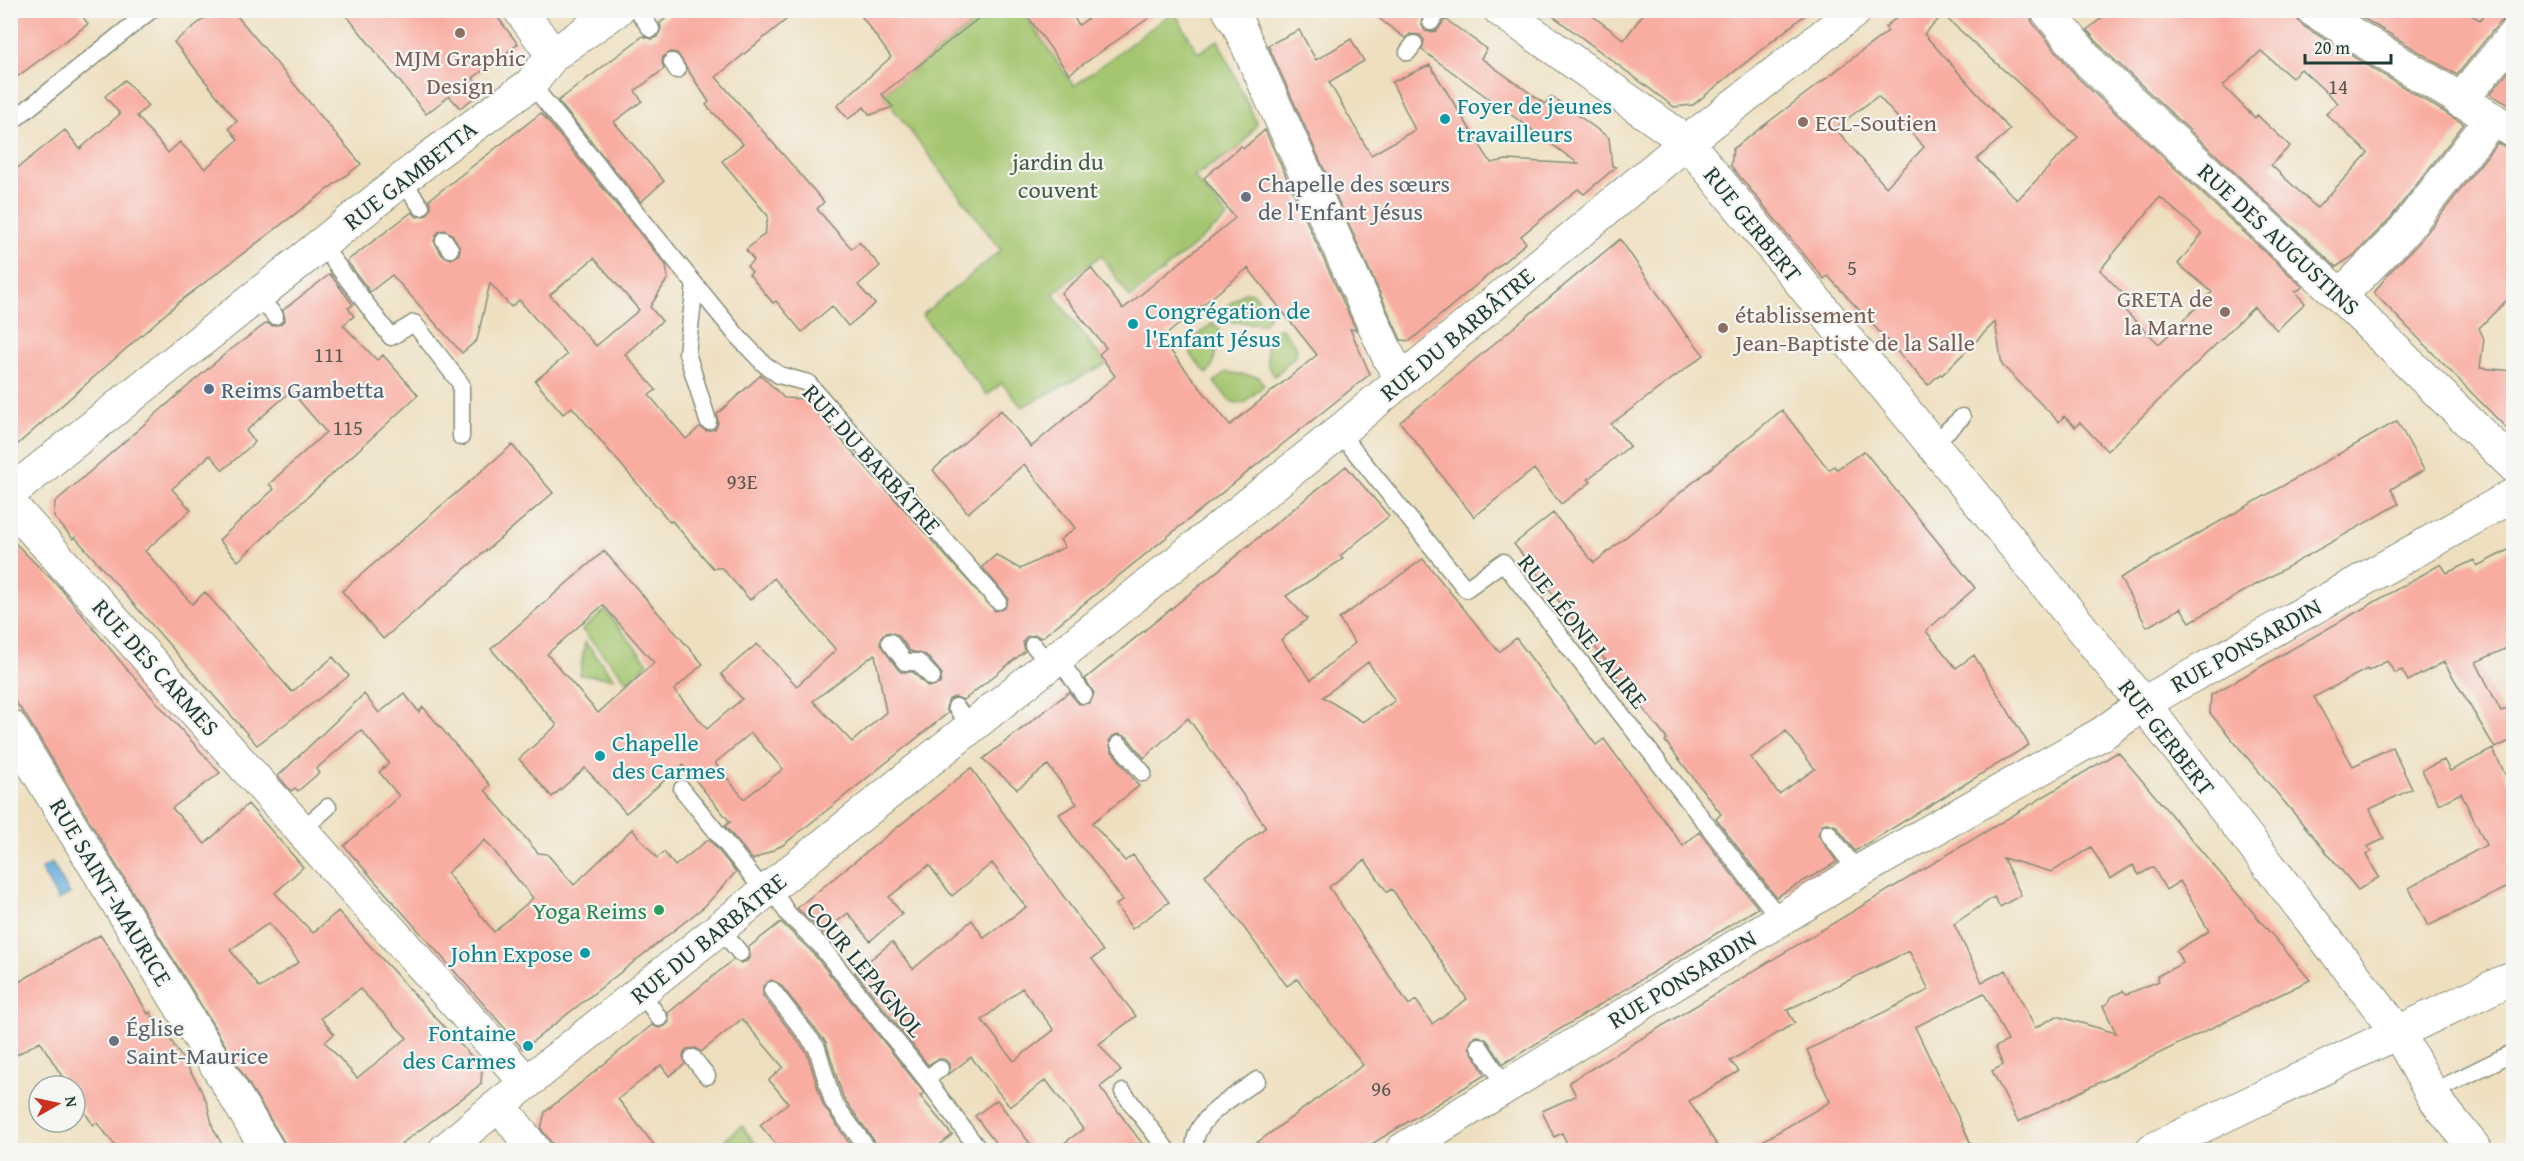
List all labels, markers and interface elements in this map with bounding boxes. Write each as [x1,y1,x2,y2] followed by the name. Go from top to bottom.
[453,26,467,40] marker: MJM Graphic Design
[2305,27,2390,65] scale bar
[2314,34,2350,61] text: 20 m
[394,40,526,103] place label: MJM Graphic Design
[2328,71,2348,102] house number: 14
[1457,88,1612,151] place label: Foyer de jeunes travailleurs
[1815,105,1938,140] place label: ECL-Soutien
[336,111,485,238] street label: RUE GAMBETTA
[1438,112,1452,126] marker: Foyer de jeunes travailleurs
[1796,115,1810,129] marker: ECL-Soutien
[1009,144,1104,207] park label: jardin du couvent
[2190,155,2368,323] street label: RUE DES AUGUSTINS
[1695,159,1811,289] street label: RUE GERBERT
[1258,166,1450,229] place label: Chapelle des sœurs de l'Enfant Jésus
[1239,190,1253,204] marker: Chapelle des sœurs de l'Enfant Jésus
[1847,252,1857,283] house number: 5
[1372,259,1542,409] street label: RUE DU BARBÂTRE
[2117,281,2213,344] place label: GRETA de la Marne
[1145,293,1310,356] place label: Congrégation de l'Enfant Jésus
[1732,297,1975,360] place label: établissement Jean-Baptiste de la Salle
[2218,305,2232,319] marker: GRETA de la Marne
[1126,317,1140,331] marker: Congrégation de l'Enfant Jésus
[1716,321,1730,335] marker: établissement Jean-Baptiste de la Salle
[314,339,344,370] house number: 111
[221,372,385,407] place label: Reims Gambetta
[795,376,949,542] street label: RUE DU BARBÂTRE
[202,382,216,396] marker: Reims Gambetta
[333,412,363,443] house number: 115
[727,466,758,497] house number: 93E
[1510,546,1656,716] street label: RUE LÉONE LALIRE
[2164,589,2328,701] street label: RUE PONSARDIN
[84,590,228,744] street label: RUE DES CARMES
[2110,671,2224,803] street label: RUE GERBERT
[612,725,726,788] place label: Chapelle des Carmes
[593,749,607,763] marker: Chapelle des Carmes
[41,791,181,993] street label: RUE SAINT-MAURICE
[622,864,794,1012] street label: RUE DU BARBÂTRE
[532,893,647,928] place label: Yoga Reims
[799,893,934,1045] street label: COUR LEPAGNOL
[652,903,666,917] marker: Yoga Reims
[1601,921,1763,1037] street label: RUE PONSARDIN
[448,936,573,971] place label: John Expose
[578,946,592,960] marker: John Expose
[126,1010,269,1073] place label: Église Saint-Maurice
[402,1015,516,1078] place label: Fontaine des Carmes
[107,1034,121,1048] marker: Église Saint-Maurice
[521,1039,535,1053] marker: Fontaine des Carmes
[1371,1073,1391,1104] house number: 96
[27,1074,87,1134] north arrow
[59,1094,85,1109] text: N

